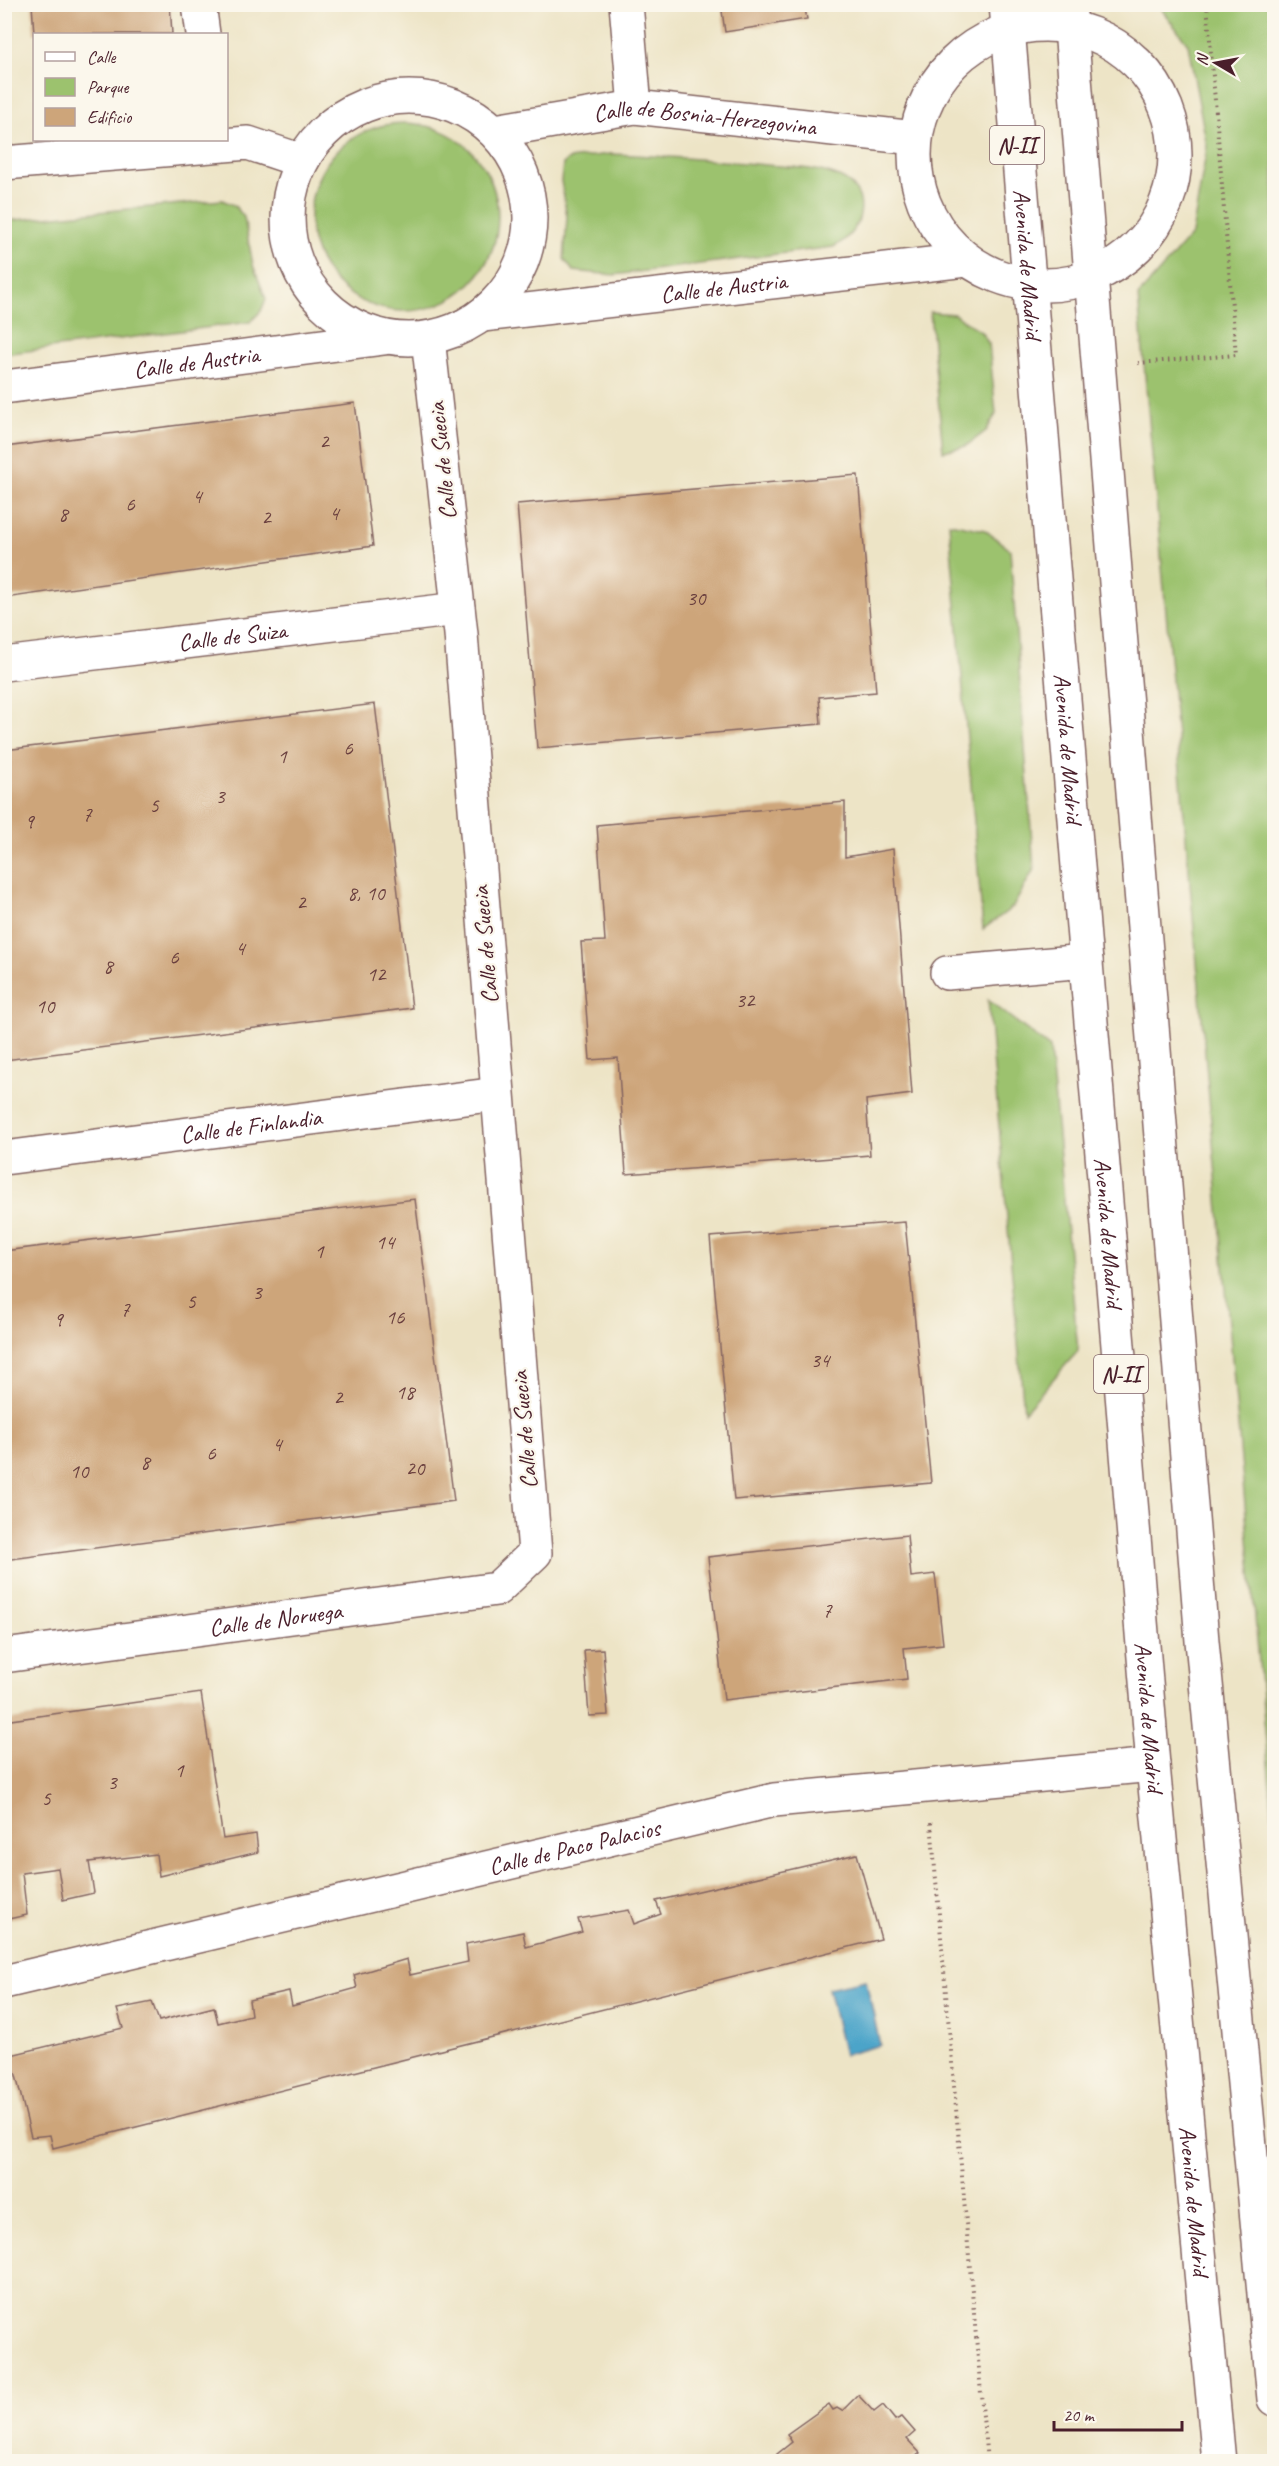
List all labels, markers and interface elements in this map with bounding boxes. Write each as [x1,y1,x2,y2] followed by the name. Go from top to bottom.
[33,33,228,141] legend
[1186,33,1246,93] north arrow
[87,46,116,68] text: Calle
[1192,51,1213,67] text: N
[87,76,129,98] text: Parque
[591,92,819,142] street label: Calle de Bosnia-Herzegovina
[87,106,133,128] text: Edificio
[990,126,1044,164] road number: N-II
[1007,188,1049,344] street label: Avenida de Madrid
[659,265,790,310] street label: Calle de Austria
[132,339,263,385] street label: Calle de Austria
[421,399,463,521] street label: Calle de Suecia
[319,428,330,454] house number: 2
[192,483,204,509] house number: 4
[125,491,135,517] house number: 6
[329,500,341,526] house number: 4
[58,501,70,527] house number: 8
[261,504,272,530] house number: 2
[687,585,707,611] house number: 30
[177,615,290,658] street label: Calle de Suiza
[1047,672,1090,828] street label: Avenida de Madrid
[343,735,353,761] house number: 6
[277,743,288,769] house number: 1
[215,783,226,809] house number: 3
[149,792,160,818] house number: 5
[82,801,93,827] house number: 7
[24,808,35,834] house number: 9
[347,880,386,906] house number: 8, 10
[465,883,505,1005] street label: Calle de Suecia
[296,889,307,915] house number: 2
[235,935,247,961] house number: 4
[169,944,179,970] house number: 6
[103,953,115,979] house number: 8
[367,961,387,987] house number: 12
[736,987,756,1013] house number: 32
[36,993,56,1019] house number: 10
[179,1102,325,1150] street label: Calle de Finlandia
[1087,1157,1130,1312] street label: Avenida de Madrid
[376,1229,397,1255] house number: 14
[314,1238,325,1264] house number: 1
[252,1279,263,1305] house number: 3
[186,1288,197,1314] house number: 5
[120,1296,131,1322] house number: 7
[386,1304,405,1330] house number: 16
[53,1306,64,1332] house number: 9
[811,1347,832,1373] house number: 34
[1094,1355,1148,1393] road number: N-II
[504,1368,544,1490] street label: Calle de Suecia
[396,1379,417,1405] house number: 18
[333,1384,344,1410] house number: 2
[272,1431,284,1457] house number: 4
[206,1440,216,1466] house number: 6
[140,1449,152,1475] house number: 8
[406,1455,426,1481] house number: 20
[70,1458,90,1484] house number: 10
[207,1595,345,1643] street label: Calle de Noruega
[822,1597,833,1623] house number: 7
[1128,1641,1171,1797] street label: Avenida de Madrid
[174,1757,185,1783] house number: 1
[107,1769,118,1795] house number: 3
[41,1785,52,1811] house number: 5
[486,1812,666,1882] street label: Calle de Paco Palacios
[1172,2125,1217,2281] street label: Avenida de Madrid
[1054,2394,1182,2432] scale bar
[1063,2404,1096,2426] text: 20 m

